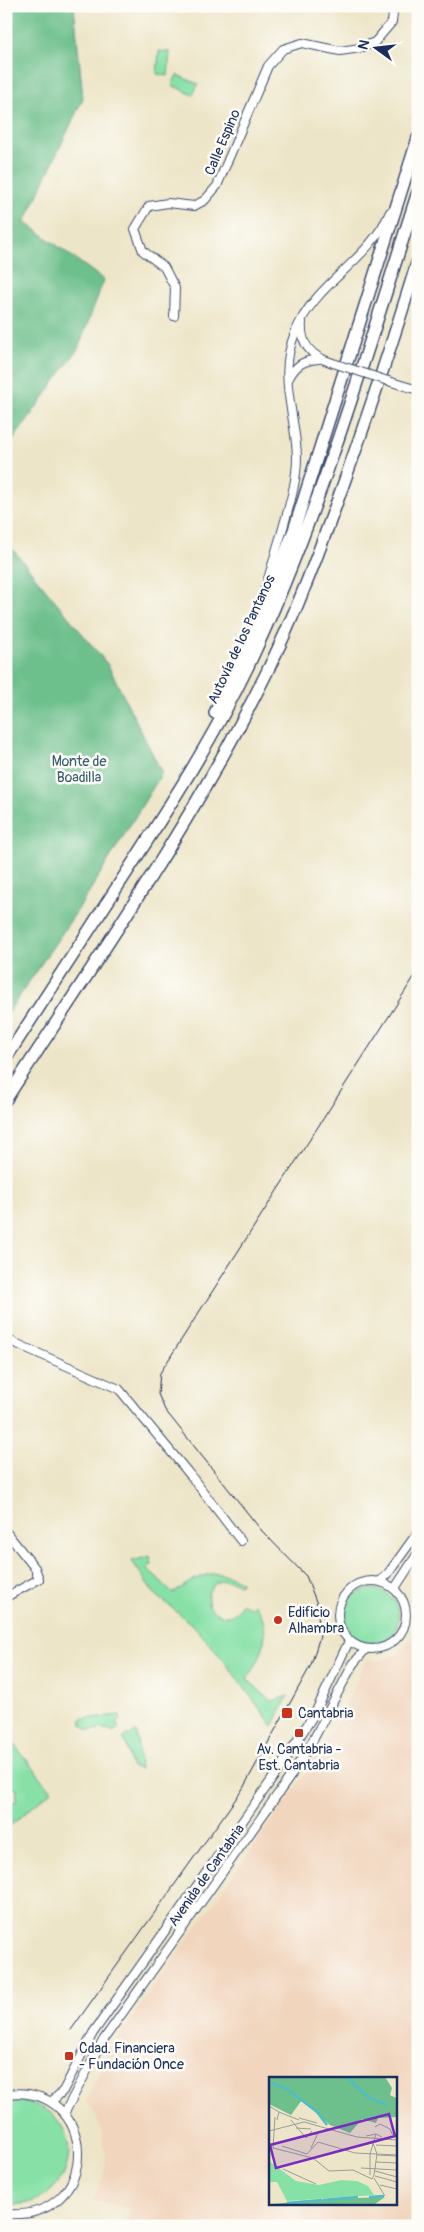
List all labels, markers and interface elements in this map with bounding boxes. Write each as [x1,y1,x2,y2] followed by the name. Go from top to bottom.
[352,22,402,72] north arrow
[354,38,373,52] text: N
[201,106,244,178] street label: Calle Espino
[204,571,279,706] street label: Autovía de los Pantanos
[52,753,106,786] park label: Monte de Boadilla
[288,1604,344,1637] place label: Edificio Alhambra
[272,1614,284,1626] marker: Edificio Alhambra
[298,1705,354,1722] place label: Cantabria
[280,1706,294,1720] marker: Cantabria
[293,1727,305,1739] marker: Av. Cantabria - Est. Cantabria
[256,1741,342,1774] place label: Av. Cantabria - Est. Cantabria
[165,1821,248,1930] street label: Avenida de Cantabria
[79,2040,184,2073] place label: Cdad. Financiera - Fundación Once
[63,2050,75,2062] marker: Cdad. Financiera - Fundación Once
[269,2077,396,2204] inset map

